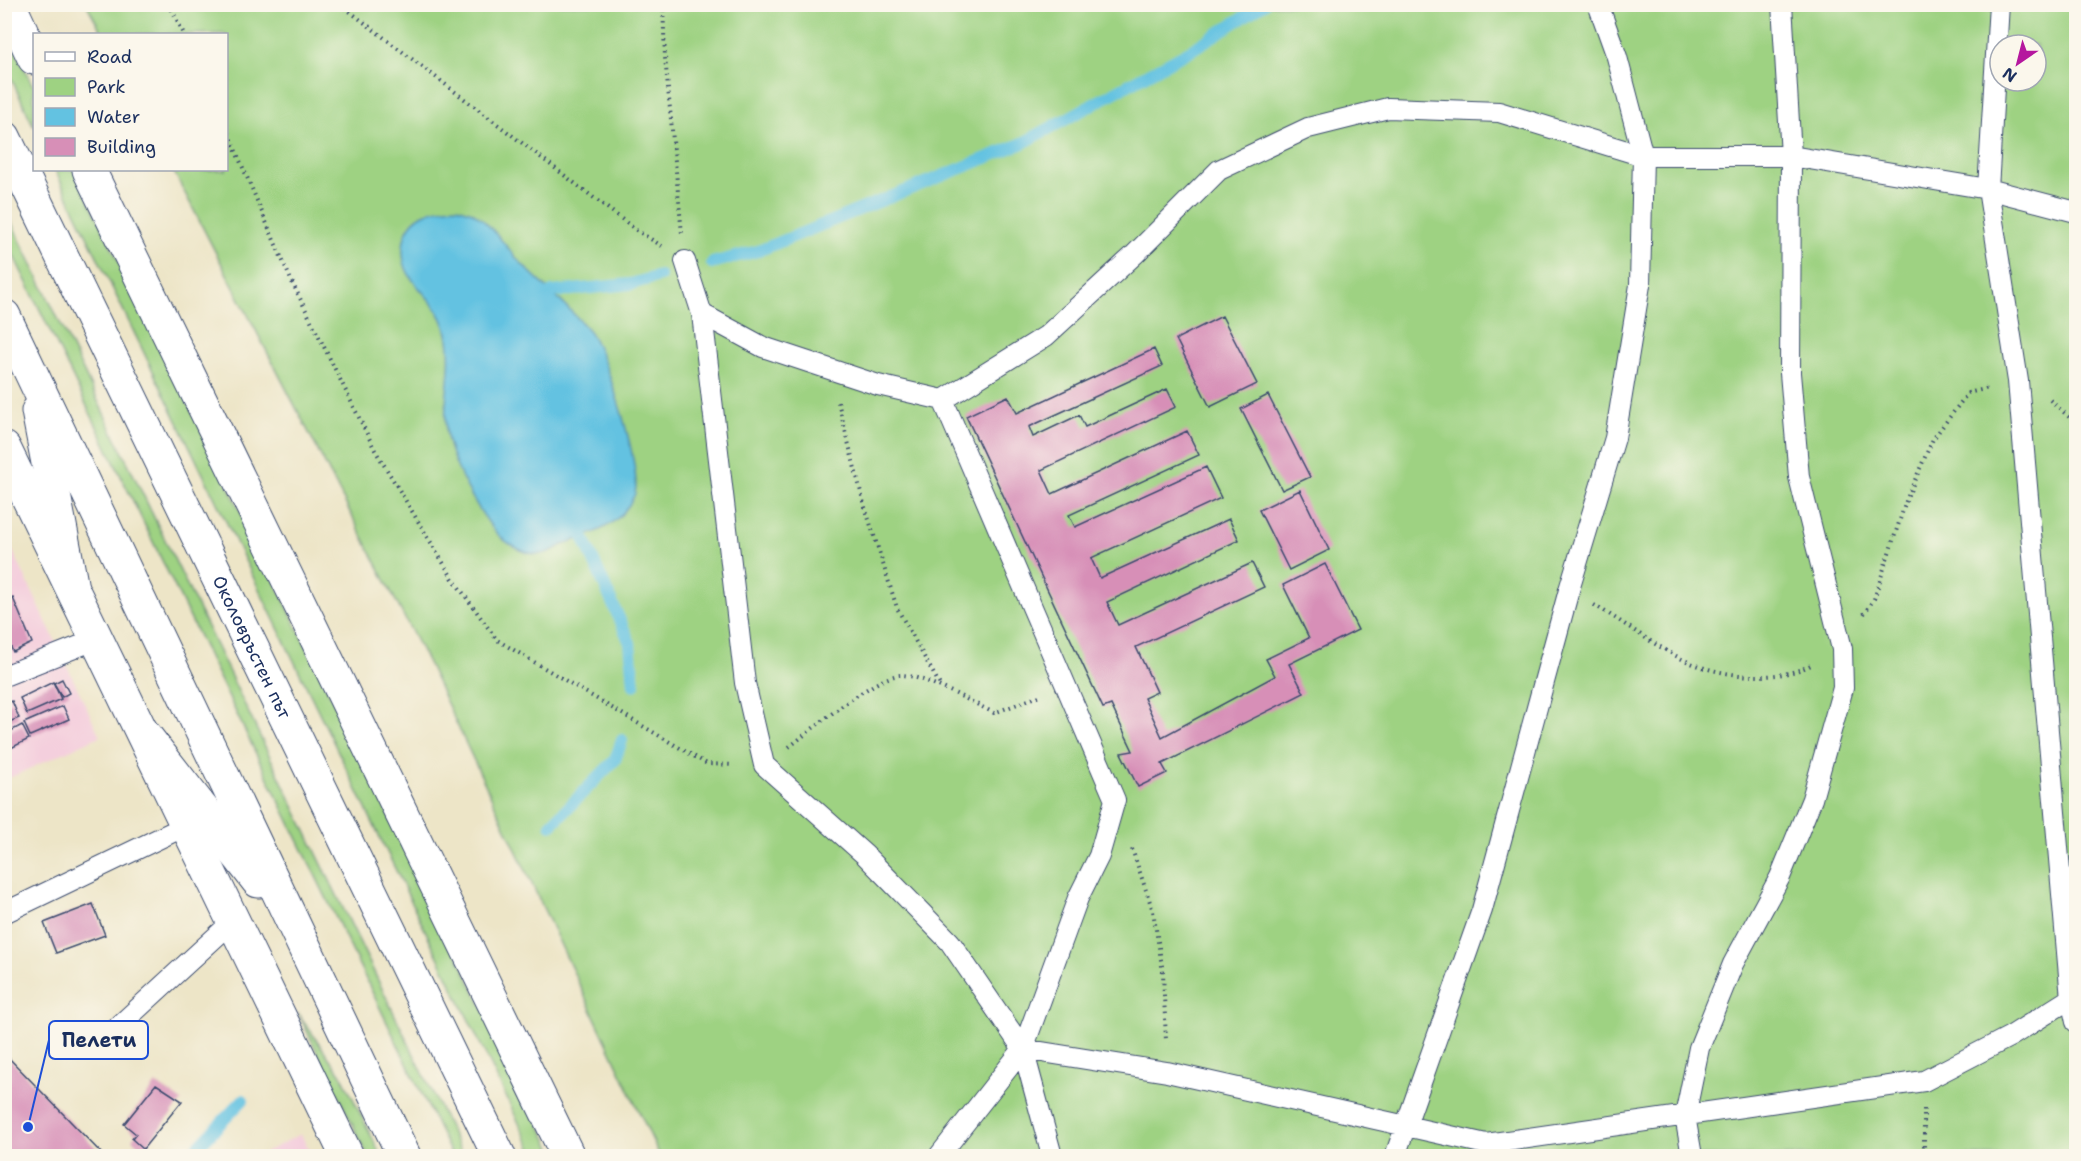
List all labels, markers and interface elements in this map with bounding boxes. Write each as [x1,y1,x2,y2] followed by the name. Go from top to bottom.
[33,33,228,171] legend
[1988,33,2048,93] north arrow
[87,45,132,69] text: Road
[1998,63,2021,87] text: N
[87,75,126,99] text: Park
[87,105,140,129] text: Water
[87,135,156,159] text: Building
[207,571,297,723] street label: Околовръстен път
[49,1021,148,1059] callout: Пелети
[62,1027,136,1053] text: Пелети

